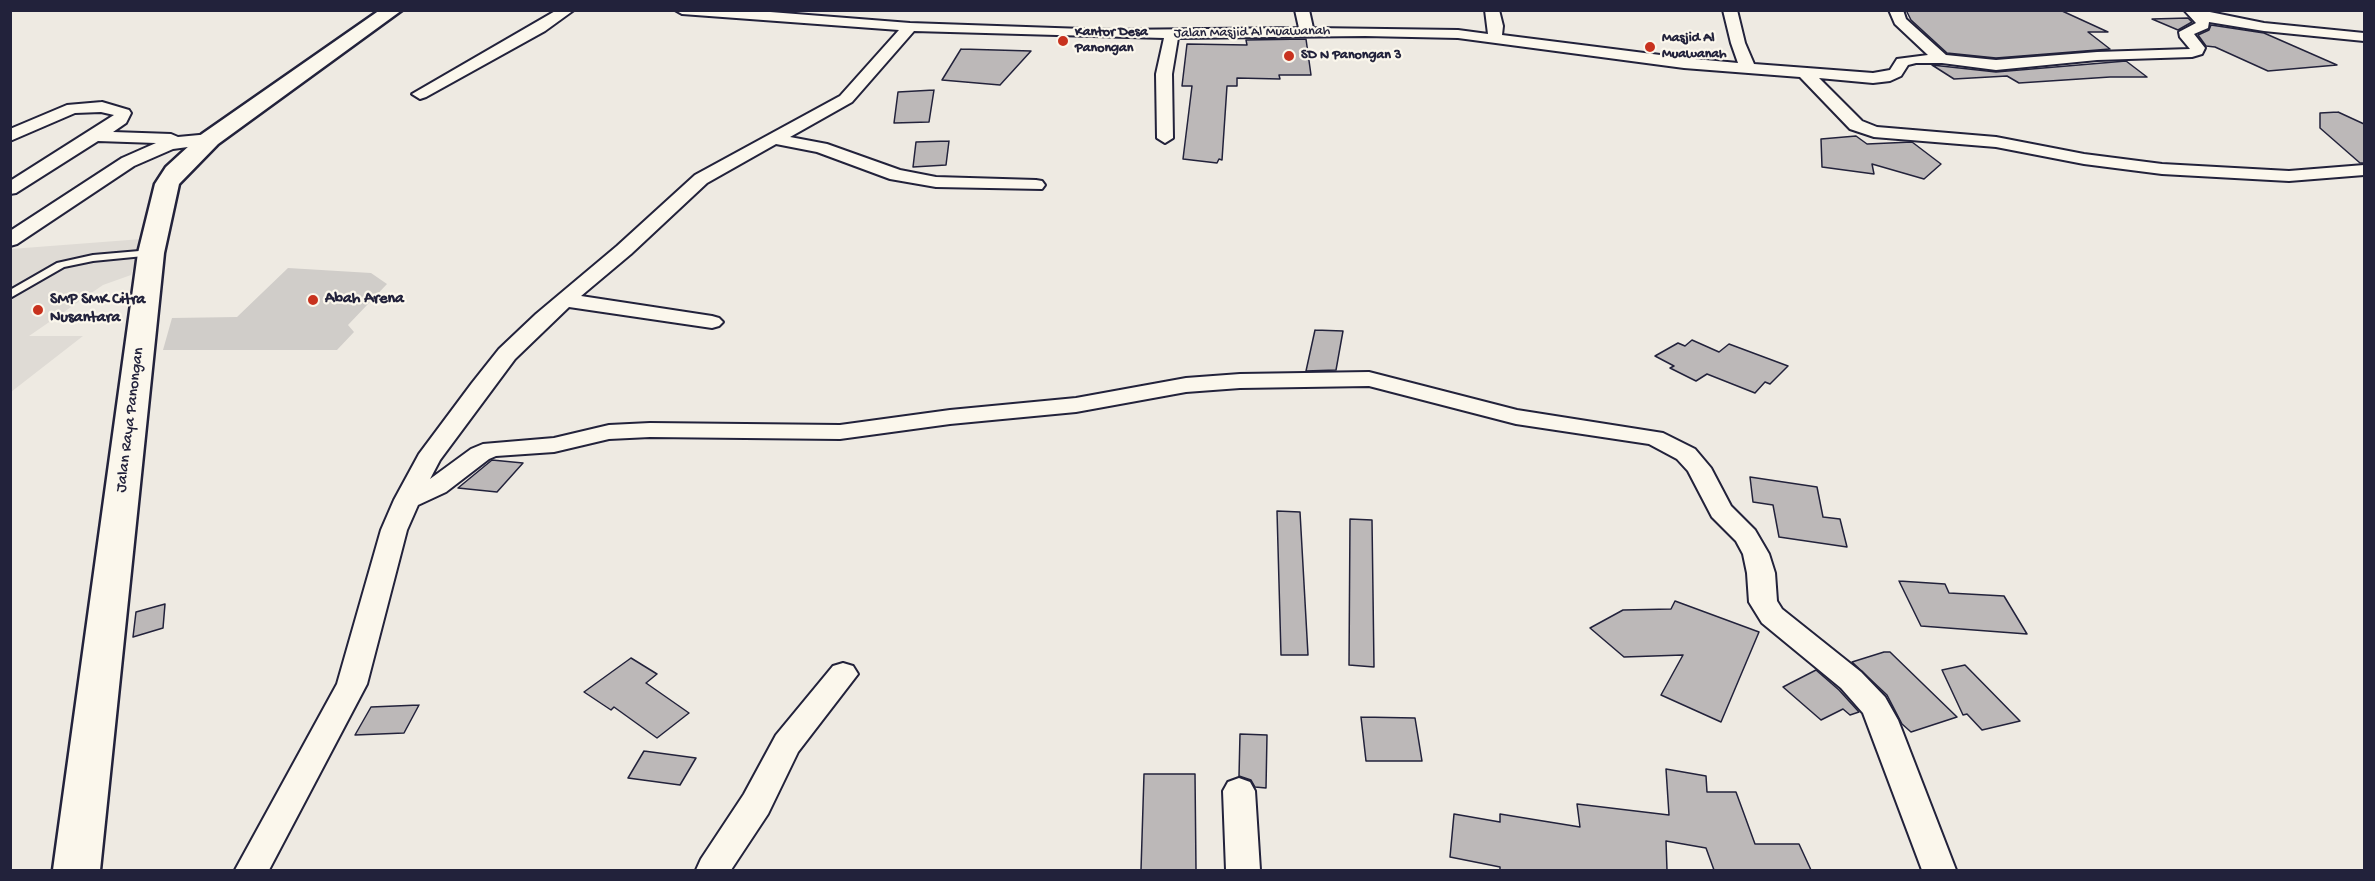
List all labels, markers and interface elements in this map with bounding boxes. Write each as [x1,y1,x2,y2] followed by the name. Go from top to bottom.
[1174,23,1330,43] street label: Jalan Masjid Al Muawanah
[1075,25,1148,57] place label: Kantor Desa Panongan
[1662,31,1727,63] place label: Masjid Al Muawanah
[1056,34,1070,48] marker: Kantor Desa Panongan
[1643,40,1657,54] marker: Masjid Al Muawanah
[1301,48,1401,64] place label: SD N Panongan 3
[1282,49,1296,63] marker: SD N Panongan 3
[325,290,404,310] place label: Abah Arena
[50,291,145,329] place label: SMP SMK Citra Nusantara
[306,293,320,307] marker: Abah Arena
[31,303,45,317] marker: SMP SMK Citra Nusantara
[113,346,149,494] street label: Jalan Raya Panongan

